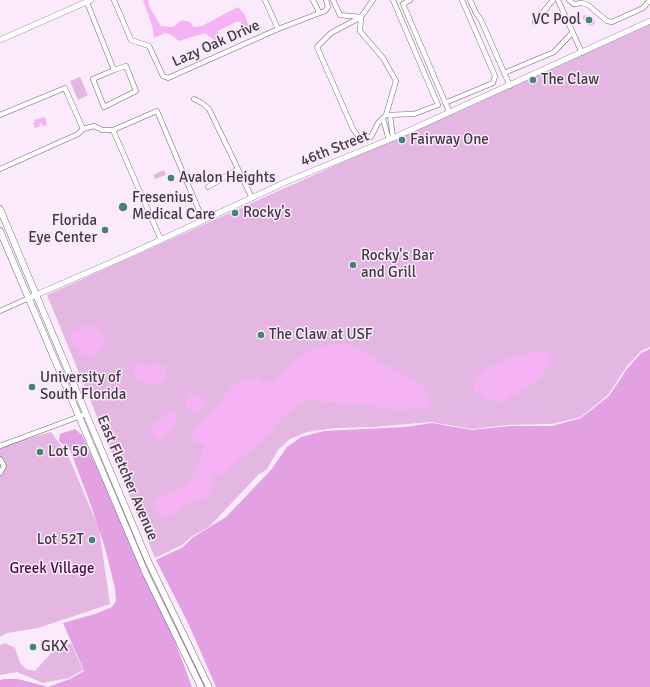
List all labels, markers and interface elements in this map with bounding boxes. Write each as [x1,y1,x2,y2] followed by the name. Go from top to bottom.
[532,11,581,29] place label: VC Pool
[584,15,594,25] marker: VC Pool
[169,17,263,71] street label: Lazy Oak Drive
[541,71,599,89] place label: The Claw
[528,75,538,85] marker: The Claw
[298,127,372,171] street label: 46th Street
[410,131,489,149] place label: Fairway One
[397,135,407,145] marker: Fairway One
[179,169,275,187] place label: Avalon Heights
[166,173,176,183] marker: Avalon Heights
[132,189,215,224] place label: Fresenius Medical Care
[117,201,129,213] marker: Fresenius Medical Care
[243,204,291,222] place label: Rocky's
[230,208,240,218] marker: Rocky's
[28,212,97,247] place label: Florida Eye Center
[100,225,110,235] marker: Florida Eye Center
[361,247,434,282] place label: Rocky's Bar and Grill
[348,260,358,270] marker: Rocky's Bar and Grill
[269,326,373,344] place label: The Claw at USF
[256,330,266,340] marker: The Claw at USF
[40,369,126,404] place label: University of South Florida
[27,382,37,392] marker: University of South Florida
[92,413,162,543] street label: East Fletcher Avenue
[48,443,88,461] place label: Lot 50
[35,447,45,457] marker: Lot 50
[37,531,84,549] place label: Lot 52T
[87,535,97,545] marker: Lot 52T
[9,560,95,578] park label: Greek Village
[41,638,68,656] place label: GKX
[28,642,38,652] marker: GKX

